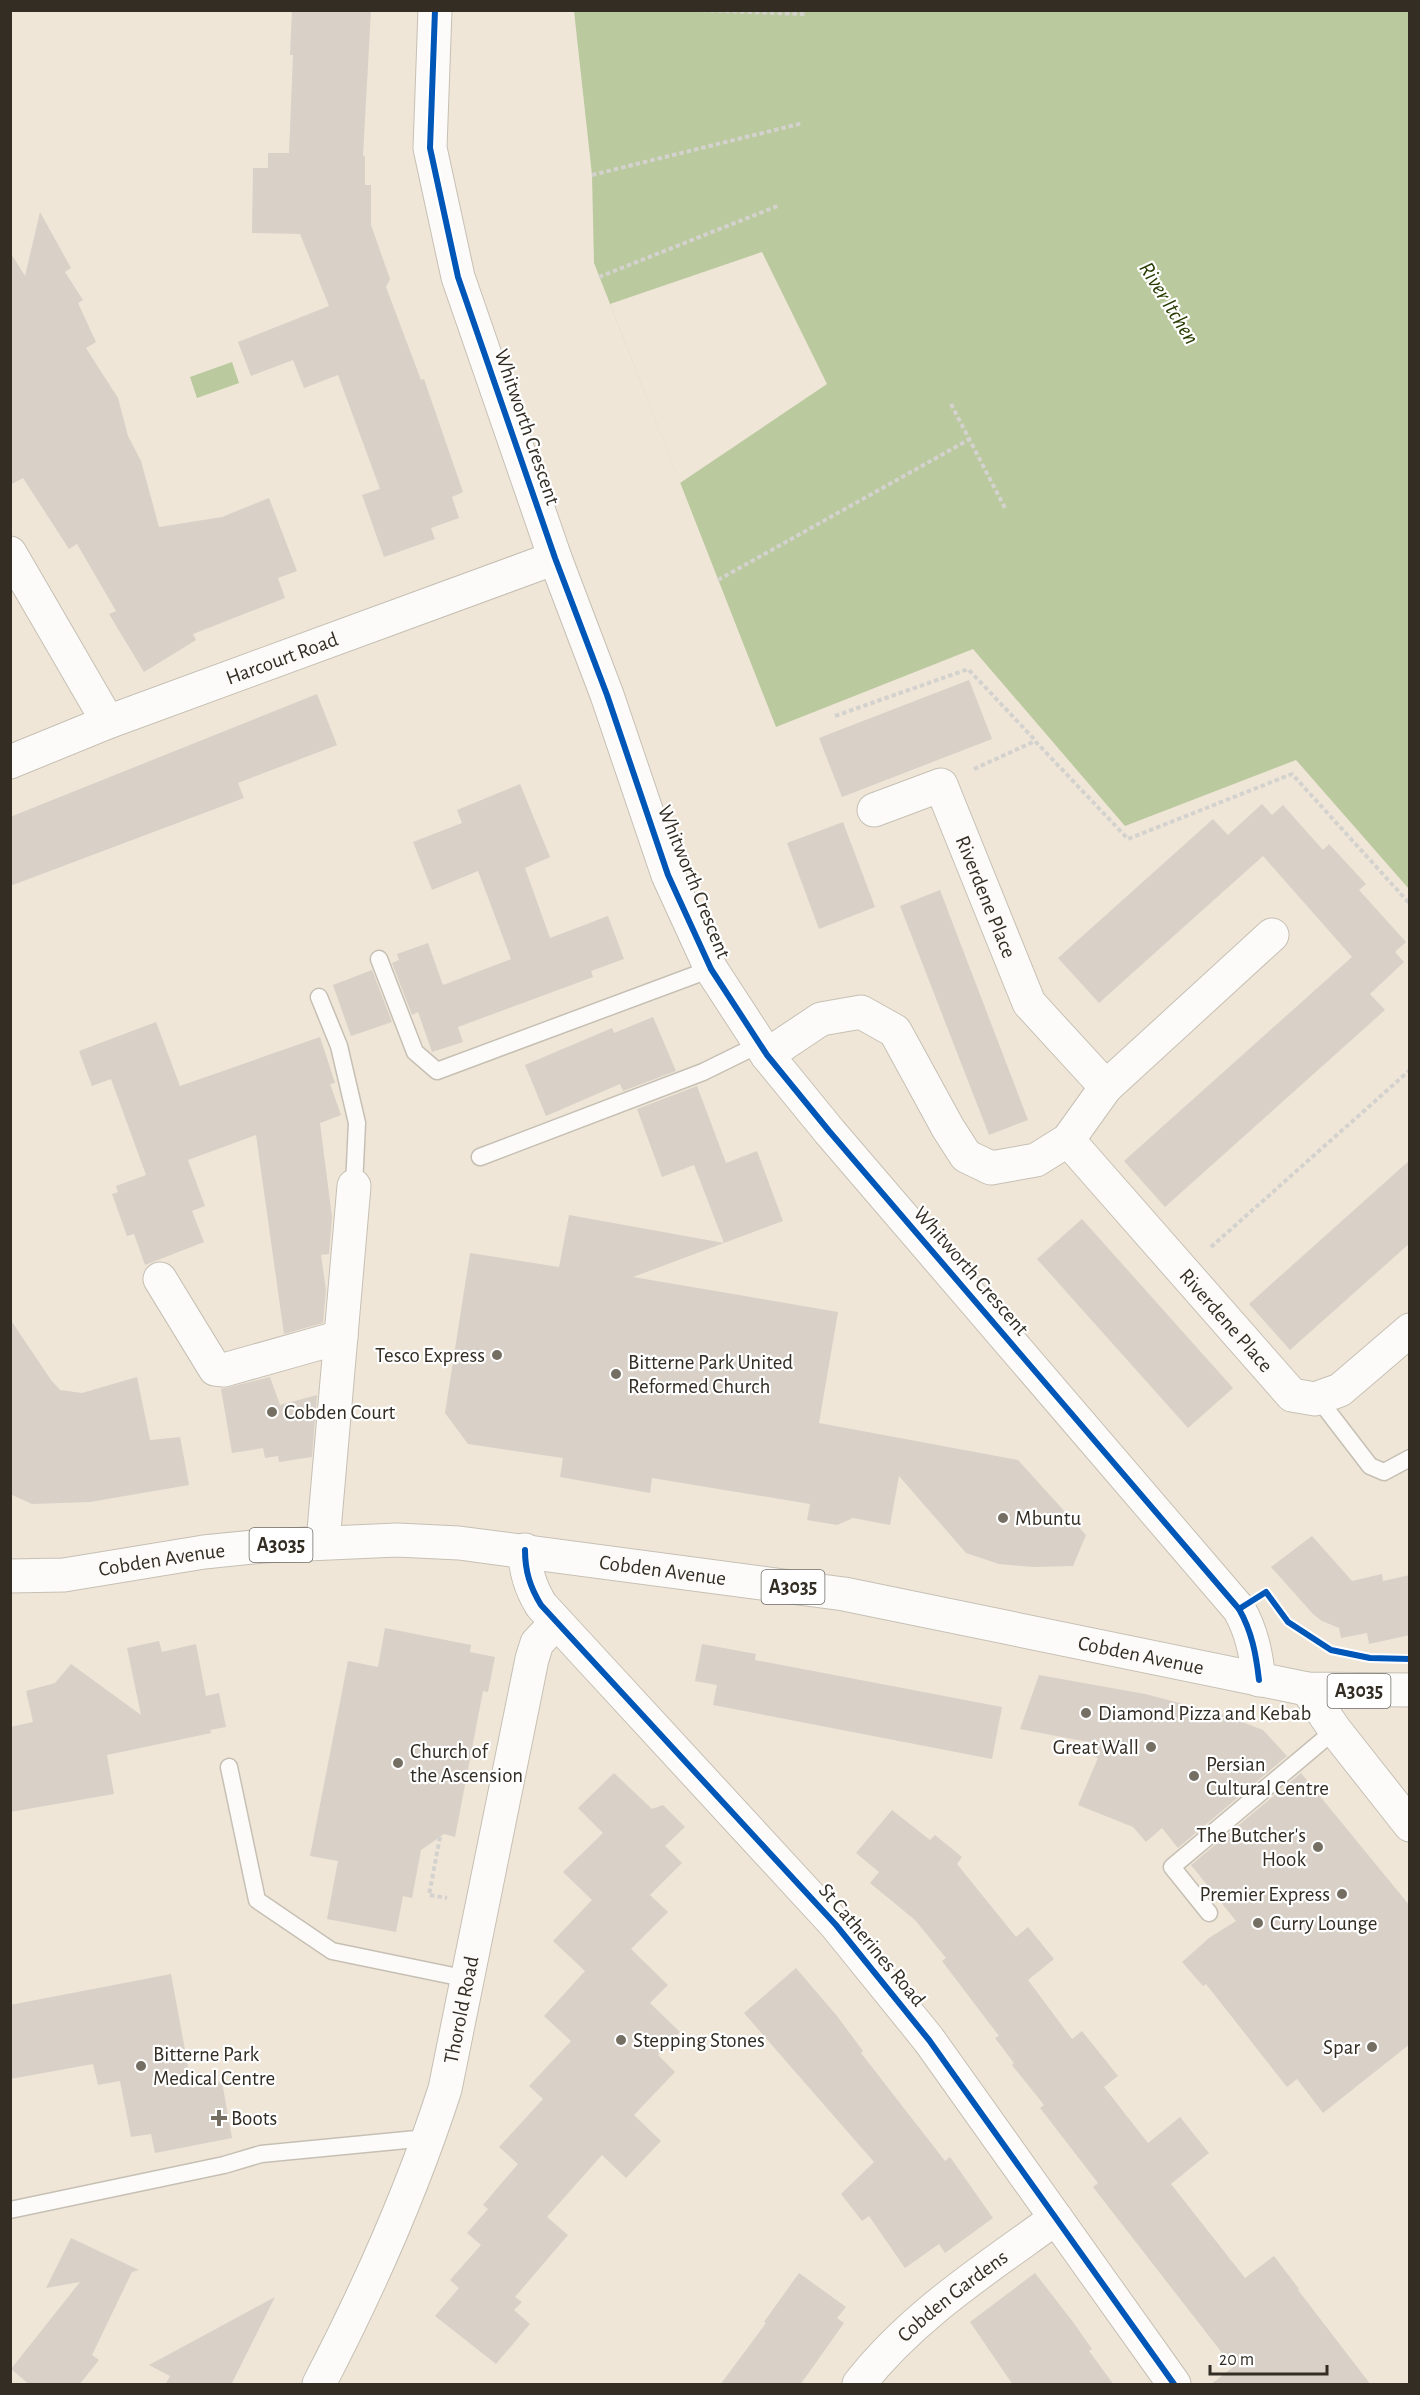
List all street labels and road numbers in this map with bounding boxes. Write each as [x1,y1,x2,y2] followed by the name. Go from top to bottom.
[491,346,564,508] street label: Whitworth Crescent
[223,628,341,688] street label: Harcourt Road
[654,802,734,962] street label: Whitworth Crescent
[952,833,1020,961] street label: Riverdene Place
[910,1203,1033,1340] street label: Whitworth Crescent
[1176,1265,1277,1376] street label: Riverdene Place
[250,1528,312,1562] road number: A3035
[97,1539,226,1580] street label: Cobden Avenue
[598,1551,728,1589] street label: Cobden Avenue
[762,1570,824,1604] road number: A3035
[1076,1632,1206,1678] street label: Cobden Avenue
[1328,1674,1390,1708] road number: A3035
[815,1879,929,2011] street label: St Catherines Road
[440,1954,482,2066] street label: Thorold Road
[893,2246,1011,2346] street label: Cobden Gardens

